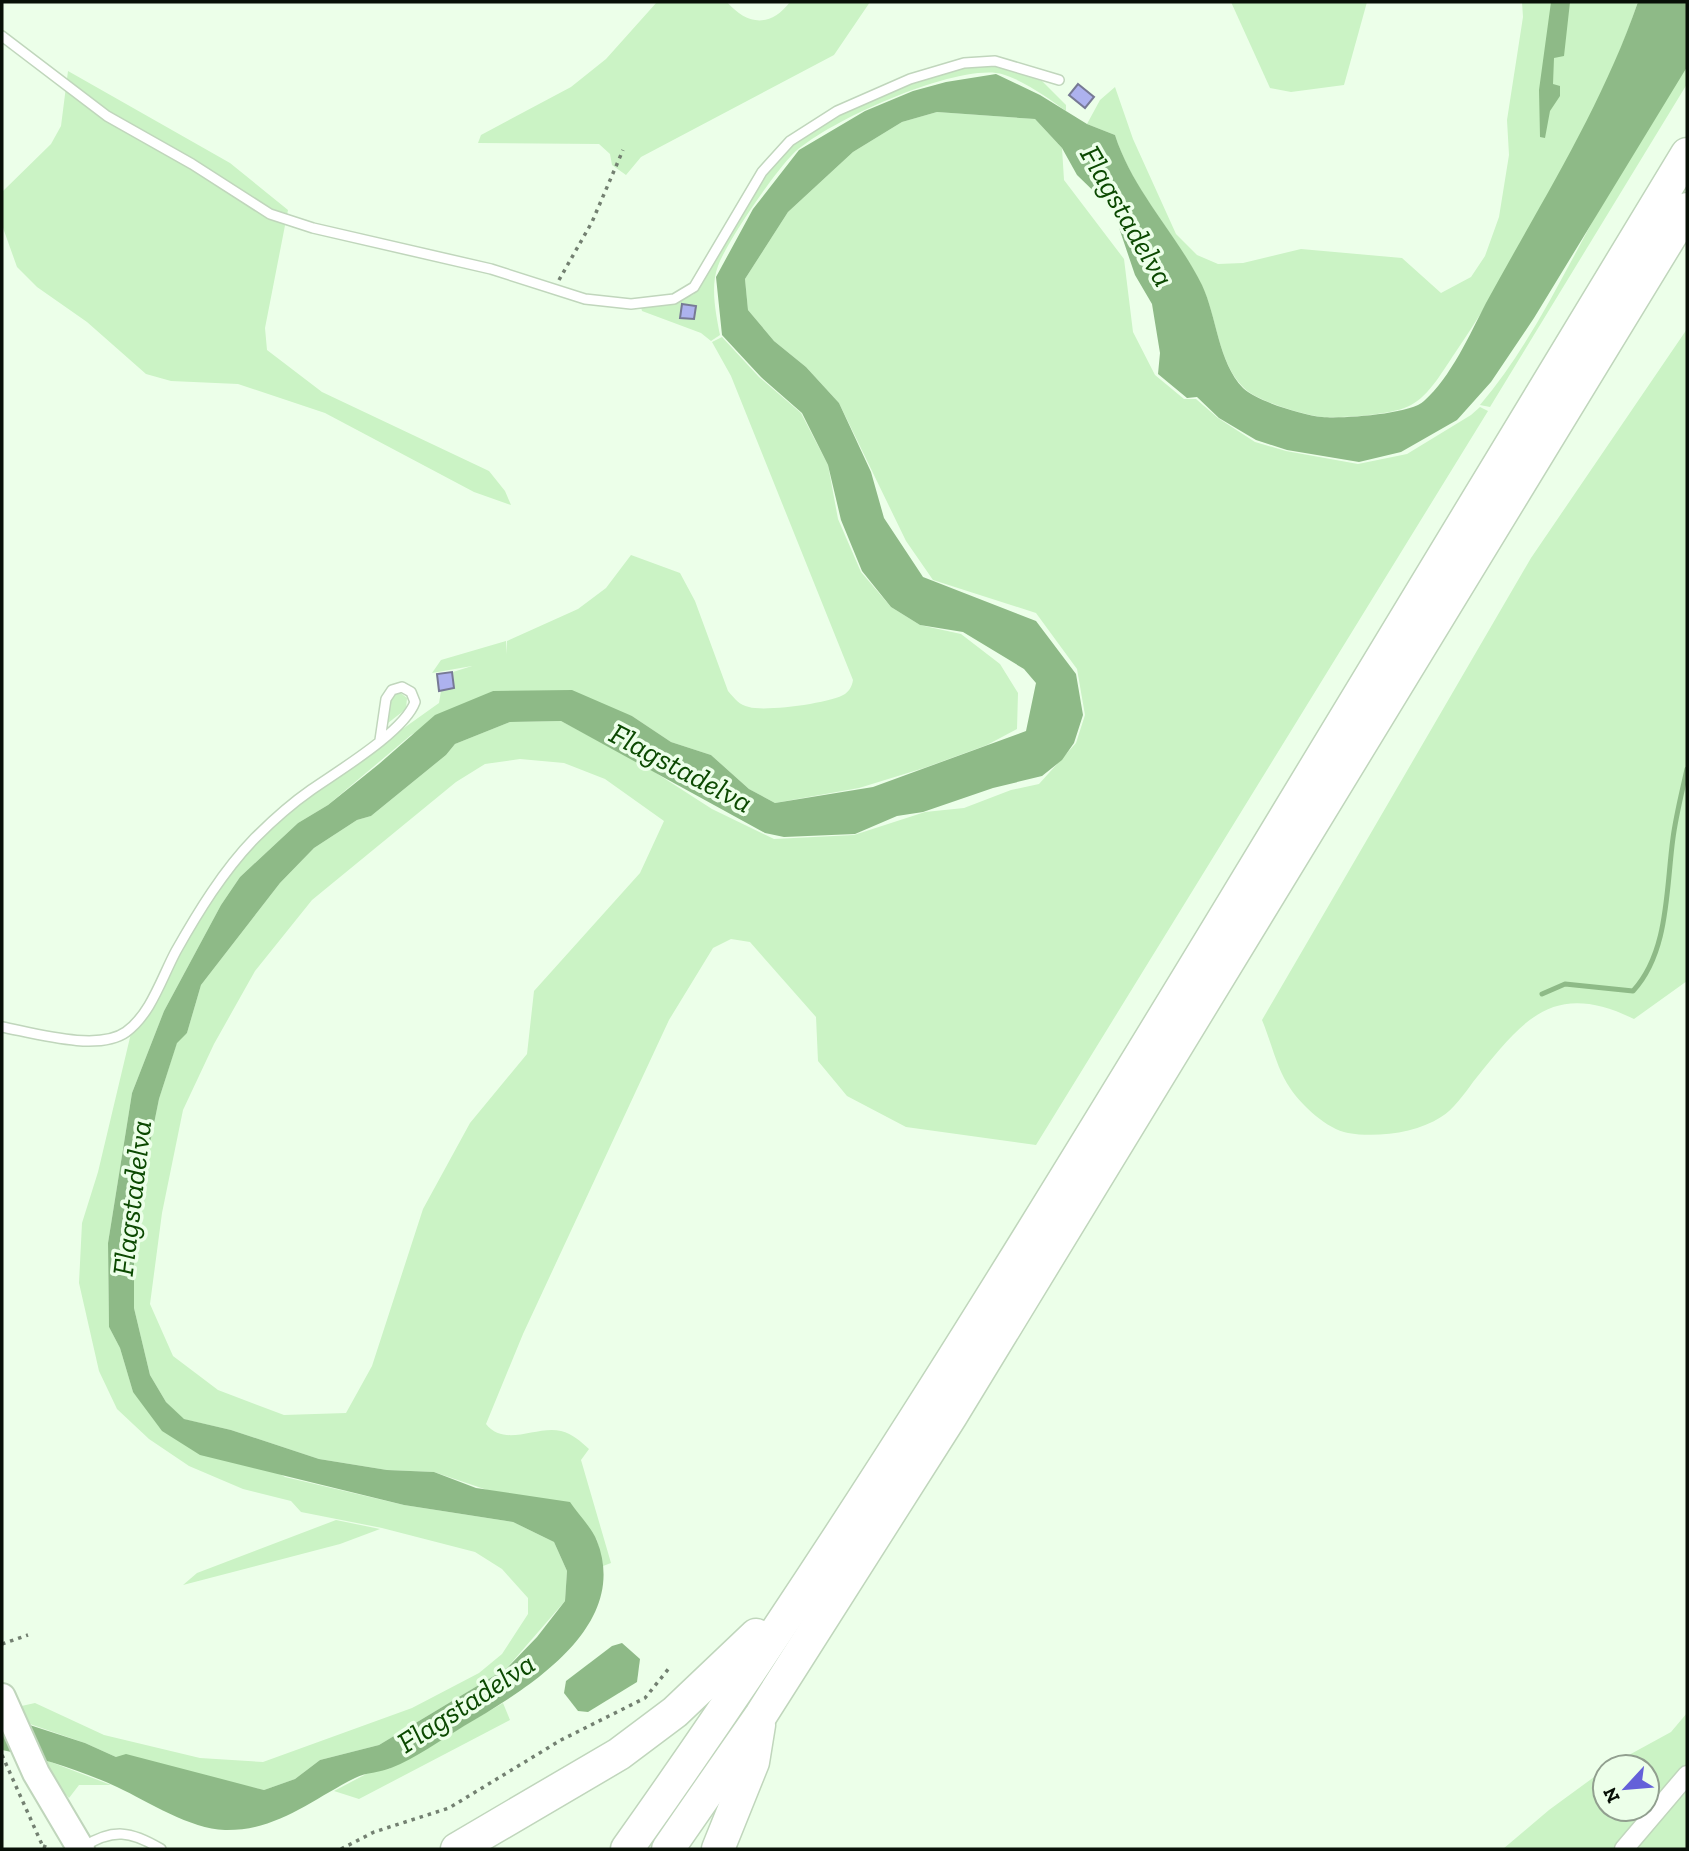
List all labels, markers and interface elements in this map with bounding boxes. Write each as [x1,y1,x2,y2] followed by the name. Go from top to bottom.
[1072,139,1182,293] water label: Flagstadelva
[603,715,759,821] water label: Flagstadelva
[105,1118,159,1278] water label: Flagstadelva
[391,1645,541,1761] water label: Flagstadelva
[1591,1753,1661,1823] north arrow
[1598,1784,1625,1807] text: N

